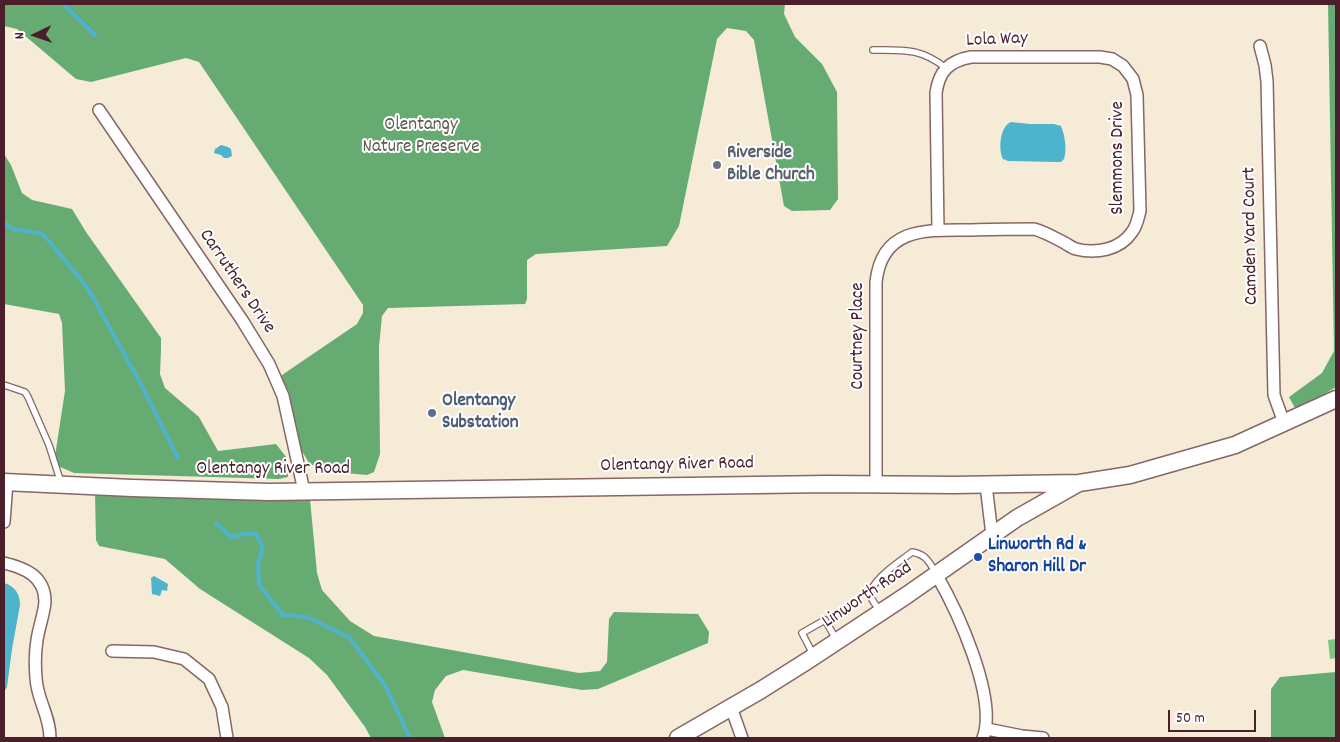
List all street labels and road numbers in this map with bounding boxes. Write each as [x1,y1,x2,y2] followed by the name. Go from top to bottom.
[966,29,1028,53] street label: Lola Way
[1108,101,1130,215] street label: Slemmons Drive
[1239,167,1265,305] street label: Camden Yard Court
[193,226,279,338] street label: Carruthers Drive
[848,282,870,390] street label: Courtney Place
[600,453,754,479] street label: Olentangy River Road
[196,459,350,481] street label: Olentangy River Road
[819,558,917,634] street label: Linworth Road

